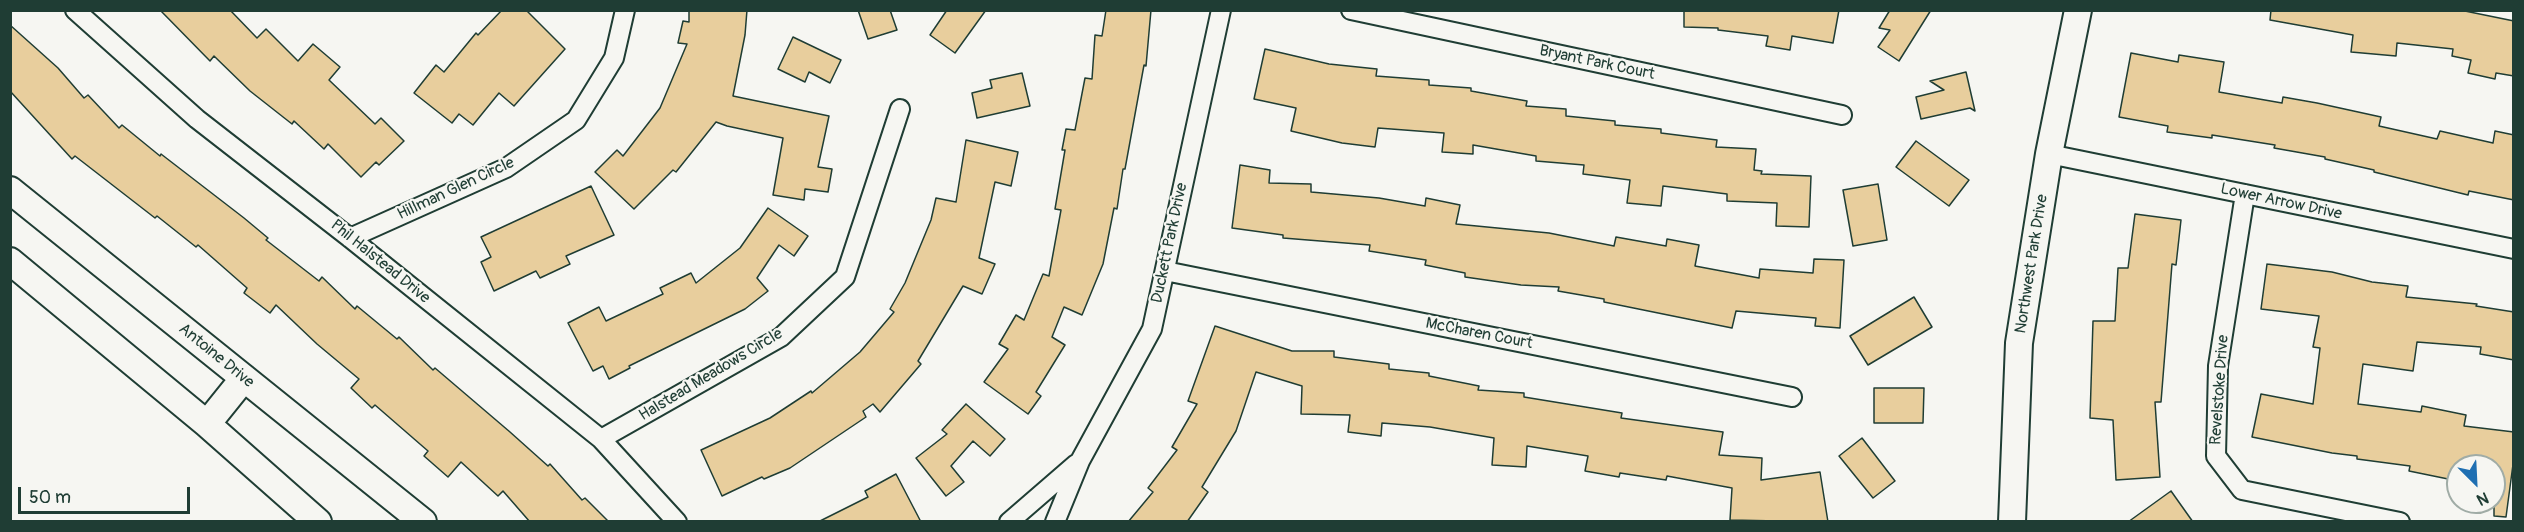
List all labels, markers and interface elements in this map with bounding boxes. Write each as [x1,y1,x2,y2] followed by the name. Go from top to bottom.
[1538,41,1656,85] street label: Bryant Park Court
[394,153,518,225] street label: Hillman Glen Circle
[2219,180,2343,224] street label: Lower Arrow Drive
[1148,181,1192,305] street label: Duckett Park Drive
[2012,193,2052,335] street label: Northwest Park Drive
[326,216,434,308] street label: Phil Halstead Drive
[1424,314,1534,354] street label: McCharen Court
[174,320,258,392] street label: Antoine Drive
[636,325,786,425] street label: Halstead Meadows Circle
[2207,334,2233,446] street label: Revelstoke Drive
[2446,454,2506,514] north arrow
[21,475,194,513] scale bar
[29,486,71,509] text: 50 m
[2474,487,2492,510] text: N

